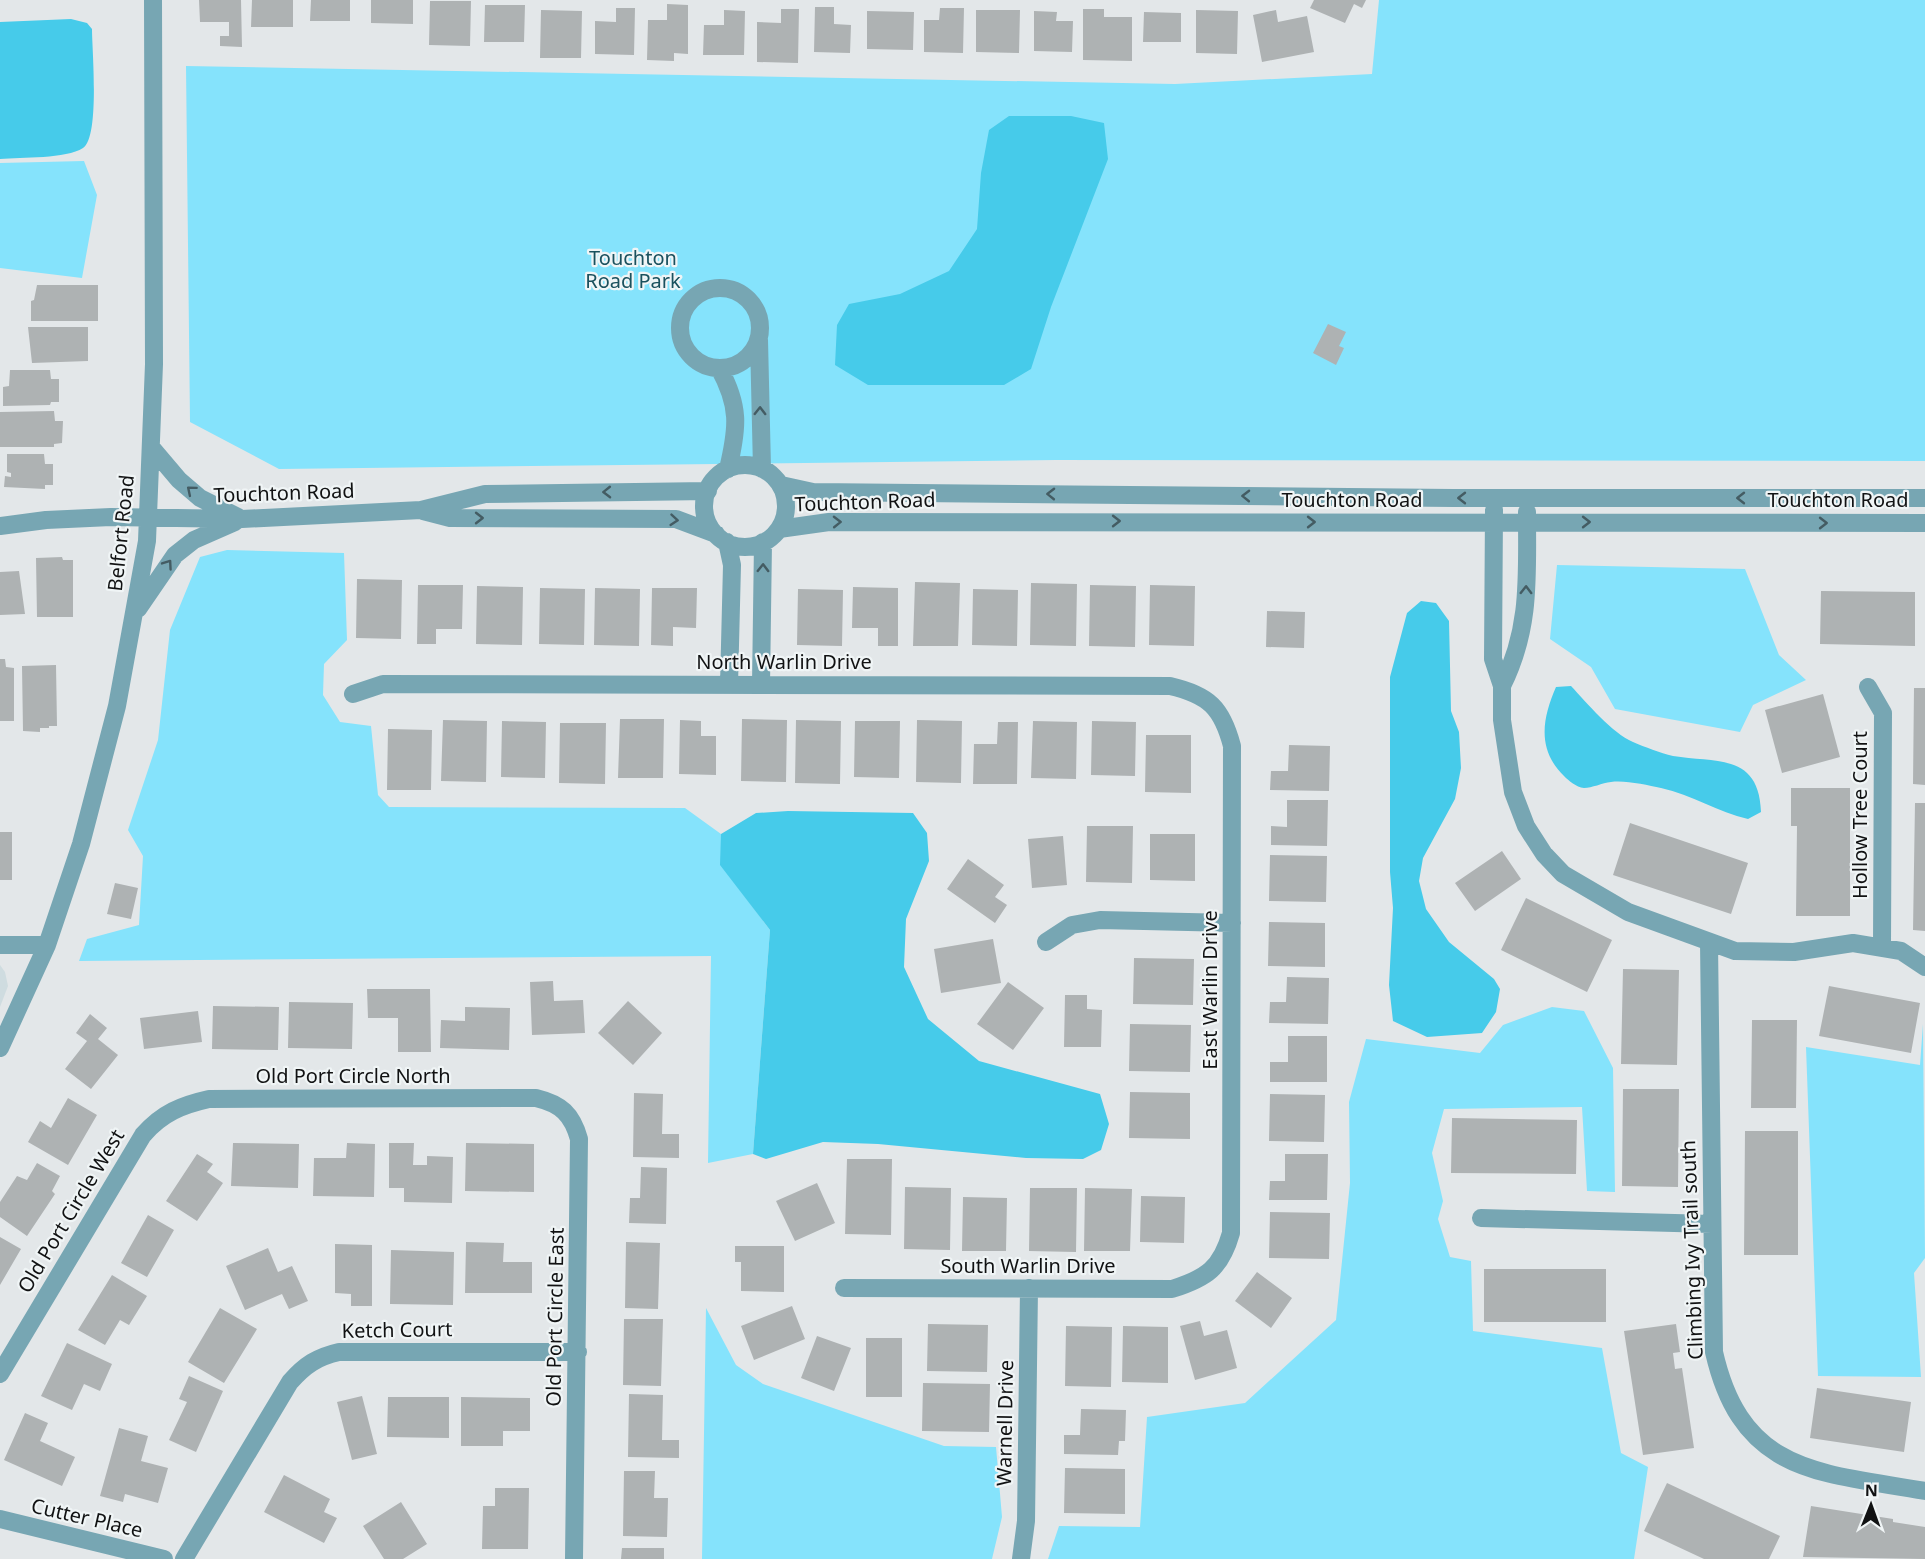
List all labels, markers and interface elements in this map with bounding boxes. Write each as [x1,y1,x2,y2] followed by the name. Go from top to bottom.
[585,244,681,294] park label: Touchton Road Park
[754,407,766,416] one-way arrow
[101,473,140,593] street label: Belfort Road
[213,477,355,508] street label: Touchton Road
[603,486,612,498] one-way arrow
[794,486,936,517] street label: Touchton Road
[1281,486,1423,513] street label: Touchton Road
[1767,486,1909,513] street label: Touchton Road
[187,487,198,498] one-way arrow
[1046,488,1055,500] one-way arrow
[1241,490,1250,502] one-way arrow
[1457,492,1466,504] one-way arrow
[1736,492,1745,504] one-way arrow
[475,512,484,524] one-way arrow
[669,513,679,526] one-way arrow
[1112,515,1121,527] one-way arrow
[833,516,842,528] one-way arrow
[1307,516,1316,528] one-way arrow
[1581,516,1590,528] one-way arrow
[1818,517,1827,529] one-way arrow
[161,560,172,571] one-way arrow
[757,563,769,572] one-way arrow
[1520,586,1532,595] one-way arrow
[696,648,872,675] street label: North Warlin Drive
[1846,731,1873,899] street label: Hollow Tree Court
[1196,910,1223,1070] street label: East Warlin Drive
[255,1062,451,1089] street label: Old Port Circle North
[11,1124,130,1298] street label: Old Port Circle West
[1674,1140,1709,1360] street label: Climbing Ivy Trail south
[539,1227,570,1407] street label: Old Port Circle East
[940,1252,1116,1279] street label: South Warlin Drive
[341,1315,453,1344] street label: Ketch Court
[990,1360,1019,1486] street label: Warnell Drive
[1841,1475,1901,1535] north arrow
[1865,1479,1878,1501] text: N
[29,1492,145,1543] street label: Cutter Place

